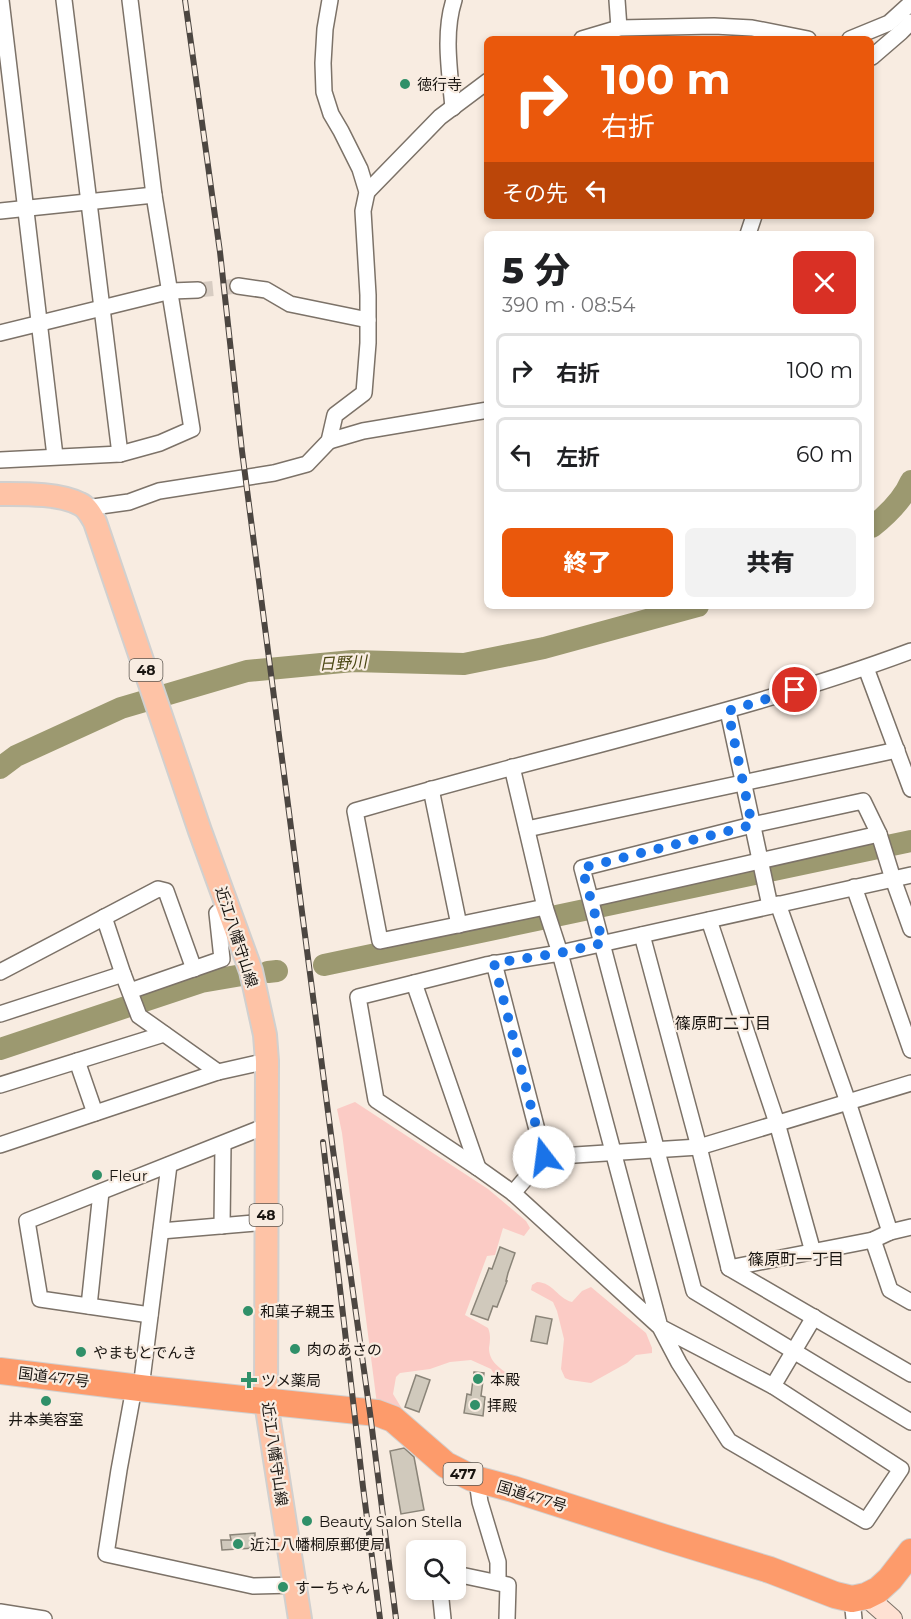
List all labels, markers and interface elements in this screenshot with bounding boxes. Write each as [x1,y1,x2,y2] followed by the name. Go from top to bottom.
[601,53,730,105] text: 100 m
[502,60,580,138] icon: right
[417,75,462,94] place label: 徳行寺
[398,77,412,91] marker: 徳行寺
[601,110,655,143] text: 右折
[580,174,613,207] icon: left
[502,180,568,207] text: その先
[502,248,570,292] text: 5 分
[793,251,856,314] button: close
[502,293,635,317] text: 390 m · 08:54
[505,354,538,387] icon: right
[787,357,853,384] text: 100 m
[556,360,600,387] text: 右折
[505,438,538,471] icon: left
[796,441,853,468] text: 60 m
[556,444,600,471] text: 左折
[502,528,673,597] button: 終了
[685,528,856,597] button: 共有
[319,652,369,674] water label: 日野川
[130,659,162,681] road number: 48
[769,664,820,715] pin
[778,673,811,706] icon: arrive
[212,884,262,990] street label: 近江八幡守山線
[675,1014,771,1033] district label: 篠原町二丁目
[512,1125,576,1189] position arrow
[109,1166,148,1185] place label: Fleur
[90,1168,104,1182] marker: Fleur
[250,1204,282,1226] road number: 48
[748,1250,844,1269] district label: 篠原町一丁目
[260,1302,335,1321] place label: 和菓子親玉
[241,1304,255,1318] marker: 和菓子親玉
[307,1340,382,1359] place label: 肉のあさの
[288,1342,302,1356] marker: 肉のあさの
[93,1343,197,1362] place label: やまもとでんき
[74,1345,88,1359] marker: やまもとでんき
[17,1363,91,1391] street label: 国道477号
[490,1370,520,1389] place label: 本殿
[261,1371,321,1390] place label: ツメ薬局
[471,1372,485,1386] marker: 本殿
[242,1373,256,1387] marker: ツメ薬局
[39,1394,53,1408] marker: 井本美容室
[487,1396,517,1415] place label: 拝殿
[468,1398,482,1412] marker: 拝殿
[258,1401,292,1507] street label: 近江八幡守山線
[8,1410,84,1429] place label: 井本美容室
[444,1463,482,1485] road number: 477
[495,1476,569,1516] street label: 国道477号
[319,1512,462,1531] place label: Beauty Salon Stella
[300,1514,314,1528] marker: Beauty Salon Stella
[250,1535,385,1554] place label: 近江八幡桐原郵便局
[231,1537,245,1551] marker: 近江八幡桐原郵便局
[406,1540,466,1600] map controls
[406,1540,466,1600] button: search
[295,1578,370,1597] place label: すーちゃん
[276,1580,290,1594] marker: すーちゃん

